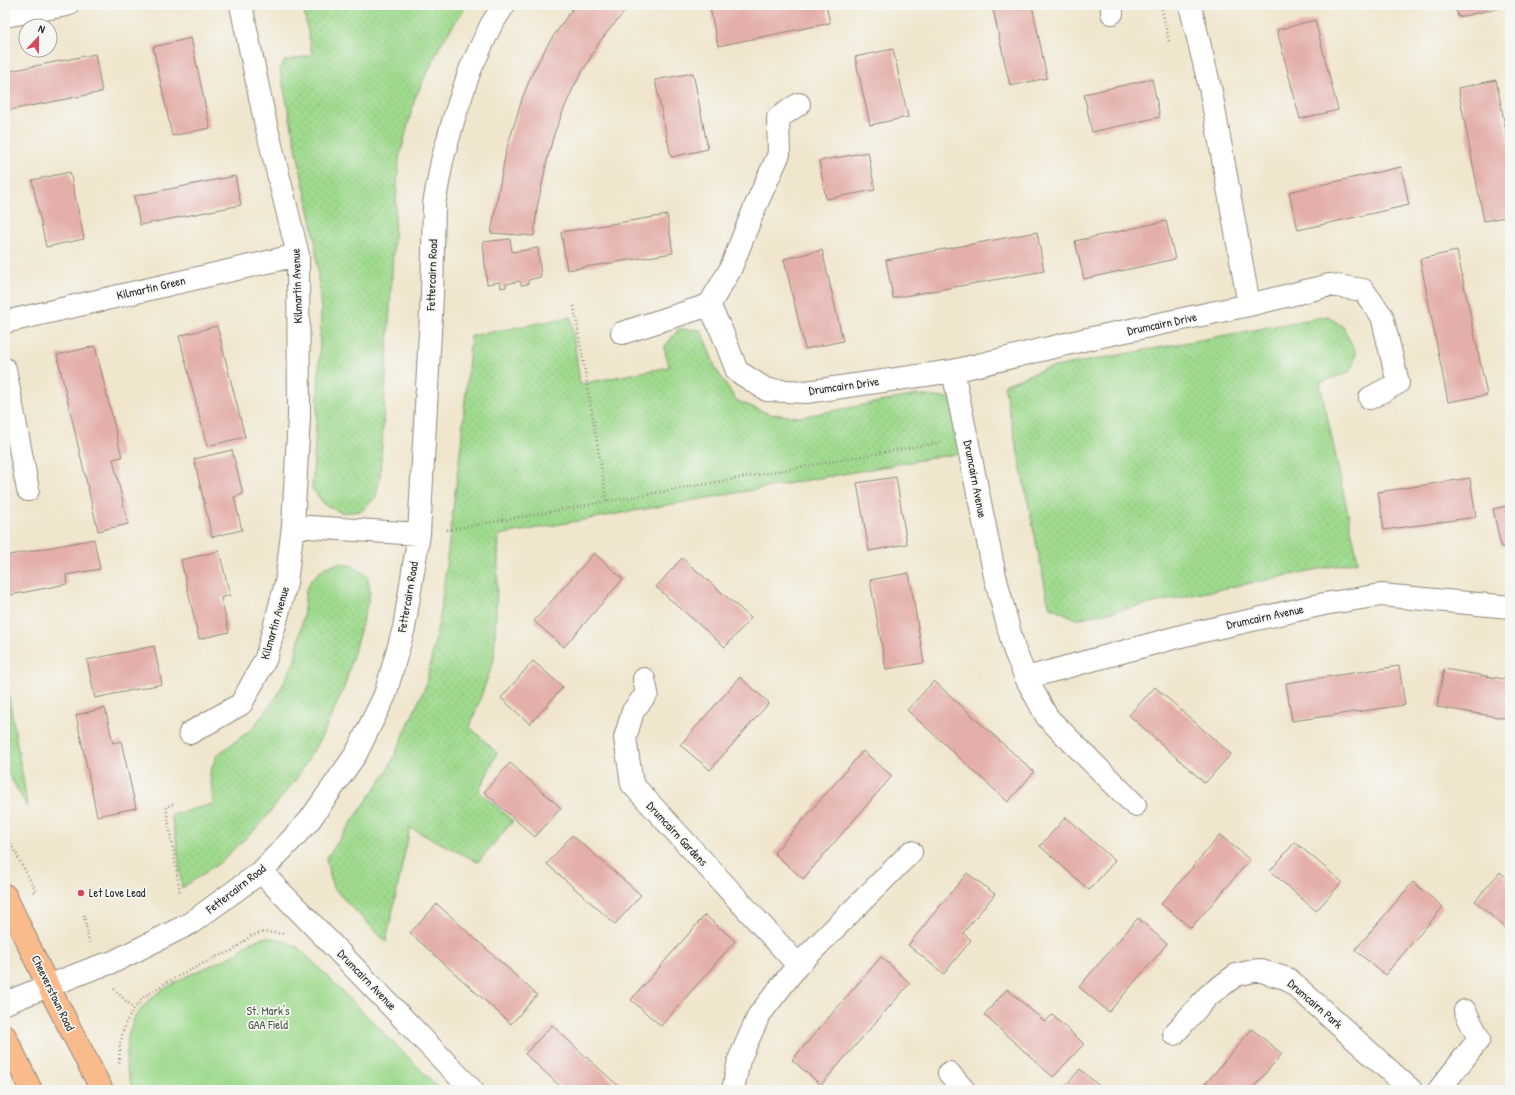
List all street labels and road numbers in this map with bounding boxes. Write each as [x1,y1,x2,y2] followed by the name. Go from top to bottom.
[422,239,441,312] street label: Fettercairn Road
[287,248,306,324] street label: Kilmartin Avenue
[115,271,187,304] street label: Kilmartin Green
[1126,308,1198,339] street label: Drumcairn Drive
[808,372,880,399] street label: Drumcairn Drive
[960,439,991,519] street label: Drumcairn Avenue
[393,560,422,635] street label: Fettercairn Road
[256,584,293,661] street label: Kilmartin Avenue
[1225,600,1305,633] street label: Drumcairn Avenue
[643,798,712,870] street label: Drumcairn Gardens
[202,860,269,918] street label: Fettercairn Road
[334,945,401,1014] street label: Drumcairn Avenue
[28,952,79,1034] street label: Cheeverstown Road
[1284,975,1347,1032] street label: Drumcairn Park

